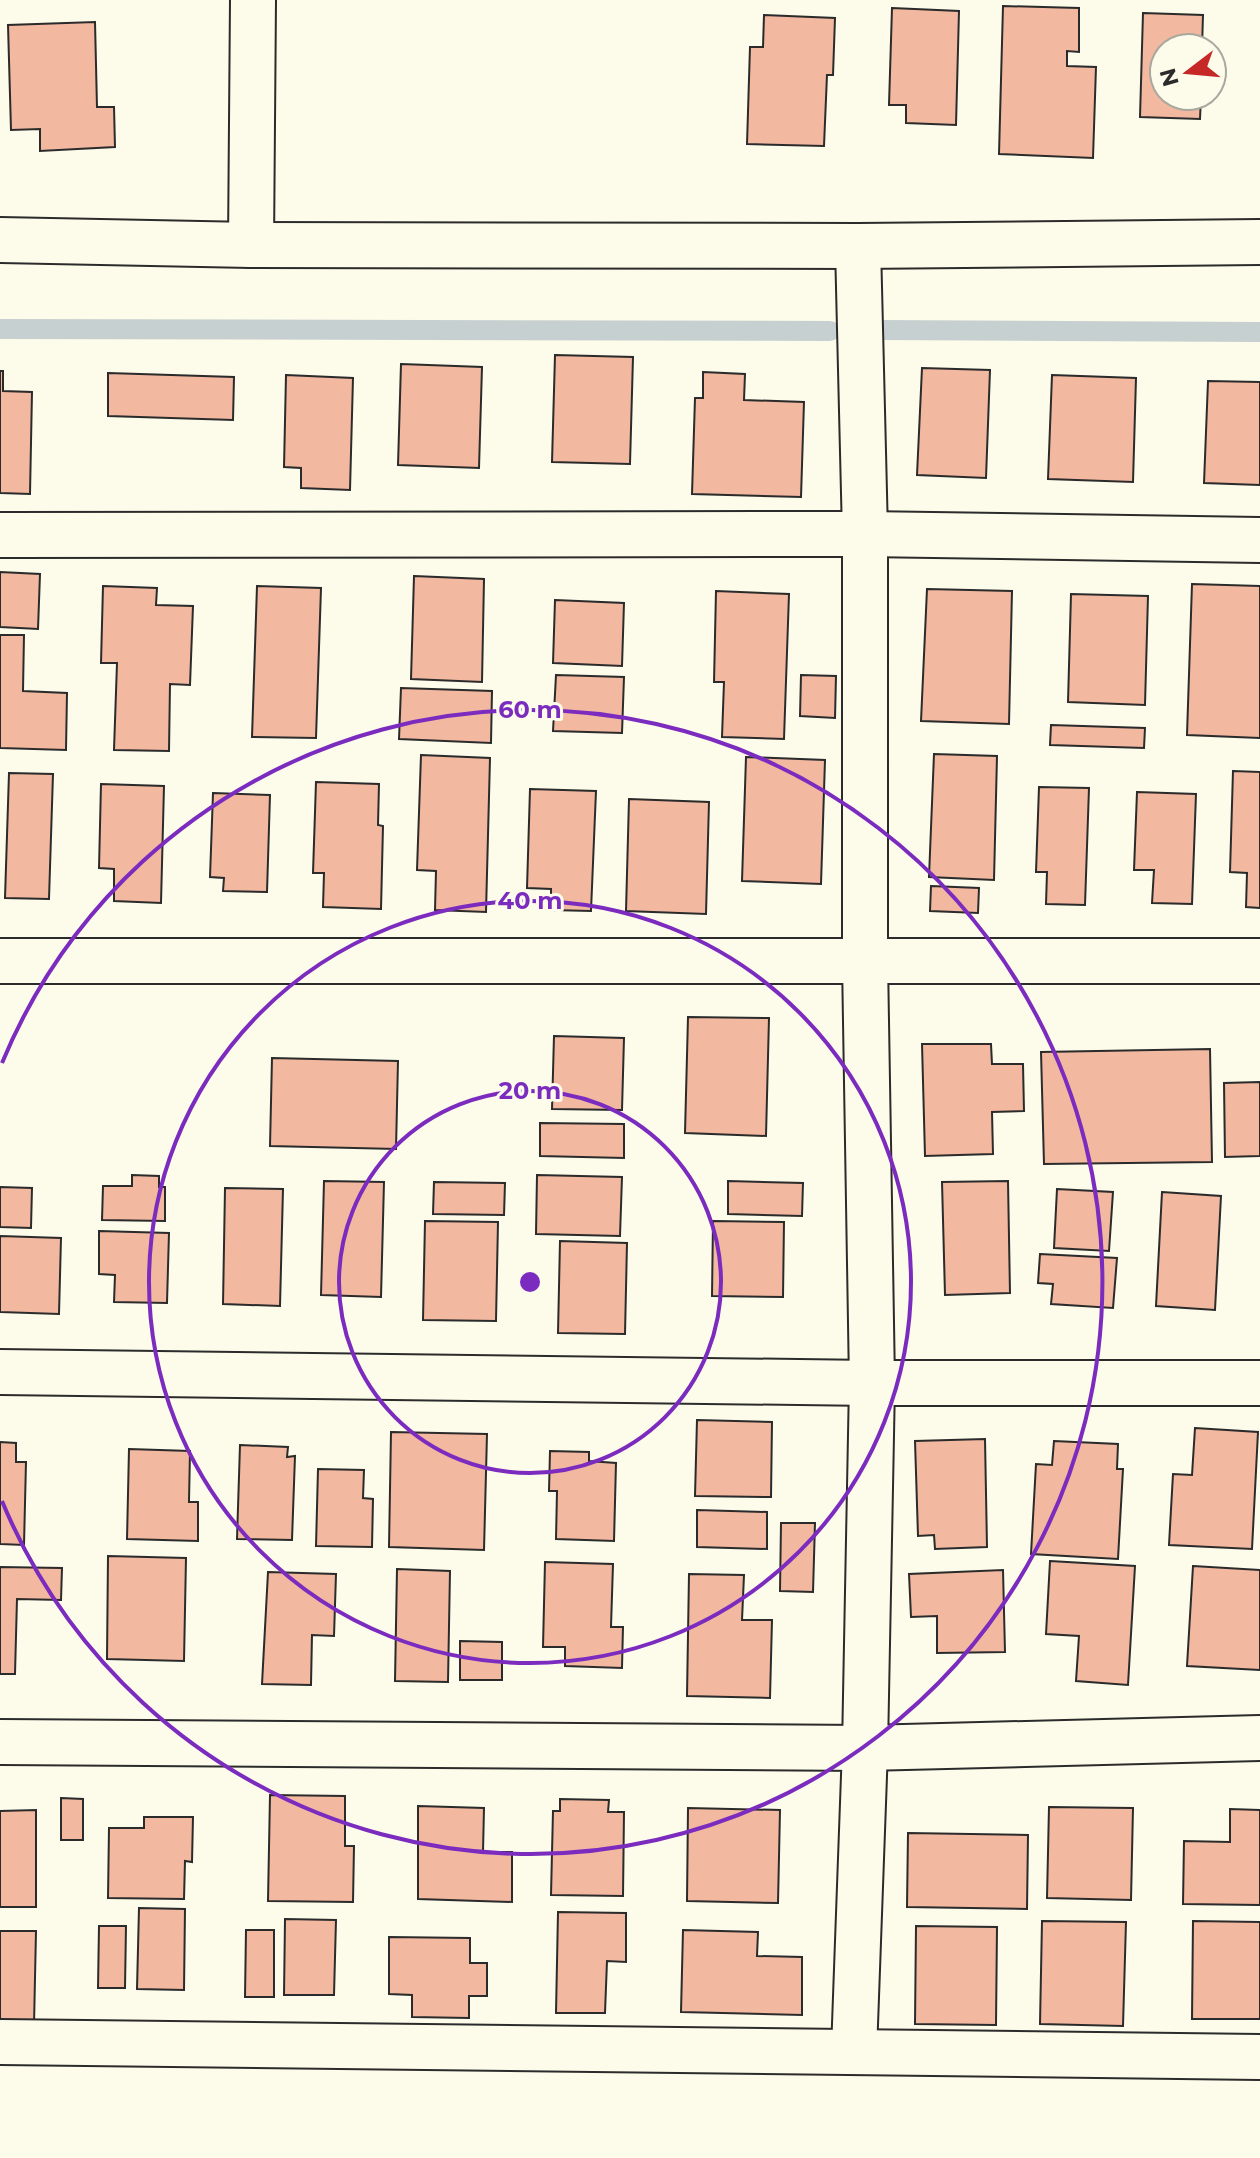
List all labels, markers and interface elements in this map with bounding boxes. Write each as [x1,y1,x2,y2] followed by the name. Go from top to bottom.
[1148,32,1228,112] north arrow
[1154,65,1185,90] text: N
[498,695,562,724] text: 60 m
[498,886,562,915] text: 40 m
[499,1076,561,1105] text: 20 m
[516,1268,544,1296] centre of rings

